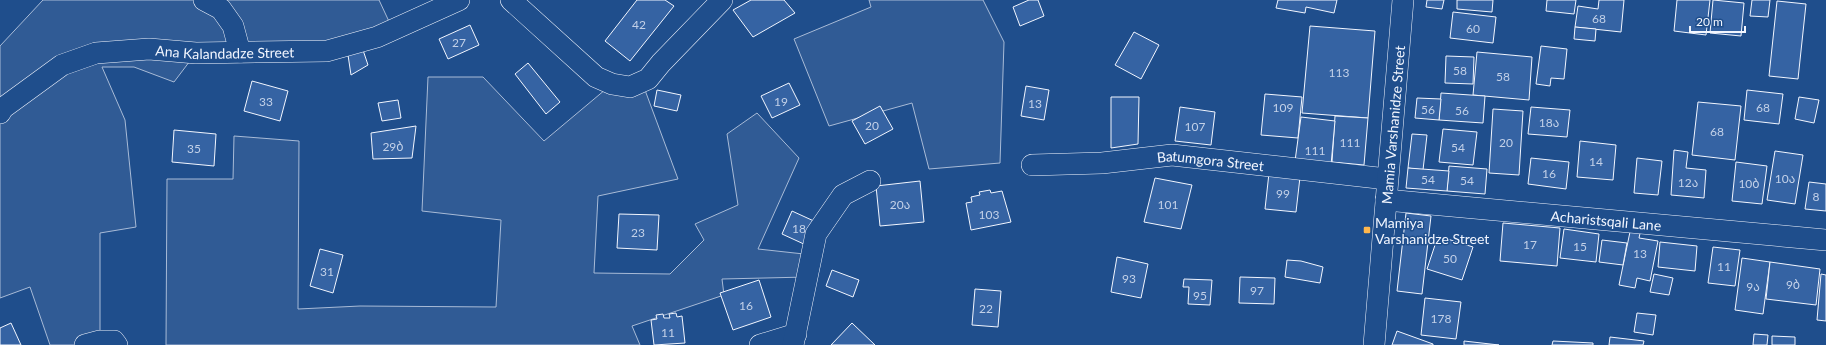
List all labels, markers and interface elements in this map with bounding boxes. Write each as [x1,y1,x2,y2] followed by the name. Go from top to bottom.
[1690,8,1745,34] scale bar
[1592,11,1606,26] house number: 68
[1696,14,1723,29] text: 20 m
[632,17,646,32] house number: 42
[1466,21,1480,36] house number: 60
[452,35,466,50] house number: 27
[155,41,294,62] street label: Ana Kalandadze Street
[1377,45,1408,205] street label: Mamia Varshanidze Street
[1453,63,1467,78] house number: 58
[1329,65,1349,80] house number: 113
[1496,69,1510,84] house number: 58
[259,94,273,109] house number: 33
[774,94,788,109] house number: 19
[1028,96,1042,111] house number: 13
[1273,100,1293,115] house number: 109
[1756,100,1770,115] house number: 68
[1421,102,1435,117] house number: 56
[1455,103,1469,118] house number: 56
[1539,115,1559,130] house number: 18ა
[865,118,879,133] house number: 20
[1185,119,1205,134] house number: 107
[1710,124,1724,139] house number: 68
[1340,135,1360,150] house number: 111
[1499,135,1513,150] house number: 20
[382,139,404,154] house number: 29ბ
[1451,140,1465,155] house number: 54
[187,141,201,156] house number: 35
[1305,143,1325,158] house number: 111
[1156,146,1265,174] street label: Batumgora Street
[1589,154,1603,169] house number: 14
[1542,166,1556,181] house number: 16
[1775,171,1795,186] house number: 10ა
[1421,172,1435,187] house number: 54
[1460,173,1474,188] house number: 54
[1678,175,1698,190] house number: 12ა
[1738,176,1760,191] house number: 10ბ
[1276,186,1290,201] house number: 99
[1813,189,1820,204] house number: 8
[890,197,910,212] house number: 20ა
[1158,197,1178,212] house number: 101
[979,207,999,222] house number: 103
[1550,207,1662,233] street label: Acharistsqali Lane
[1375,214,1489,247] place label: Mamiya Varshanidze Street
[792,221,806,236] house number: 18
[631,225,645,240] house number: 23
[1362,225,1372,235] marker: Mamiya Varshanidze Street
[1523,237,1537,252] house number: 17
[1573,239,1587,254] house number: 15
[1633,246,1647,261] house number: 13
[1443,251,1457,266] house number: 50
[1717,259,1731,274] house number: 11
[320,264,334,279] house number: 31
[1122,271,1136,286] house number: 93
[1786,277,1800,292] house number: 9ბ
[1746,279,1760,294] house number: 9ა
[1250,283,1264,298] house number: 97
[1193,288,1207,303] house number: 95
[739,298,753,313] house number: 16
[979,301,993,316] house number: 22
[1431,311,1451,326] house number: 178
[661,325,675,340] house number: 11

